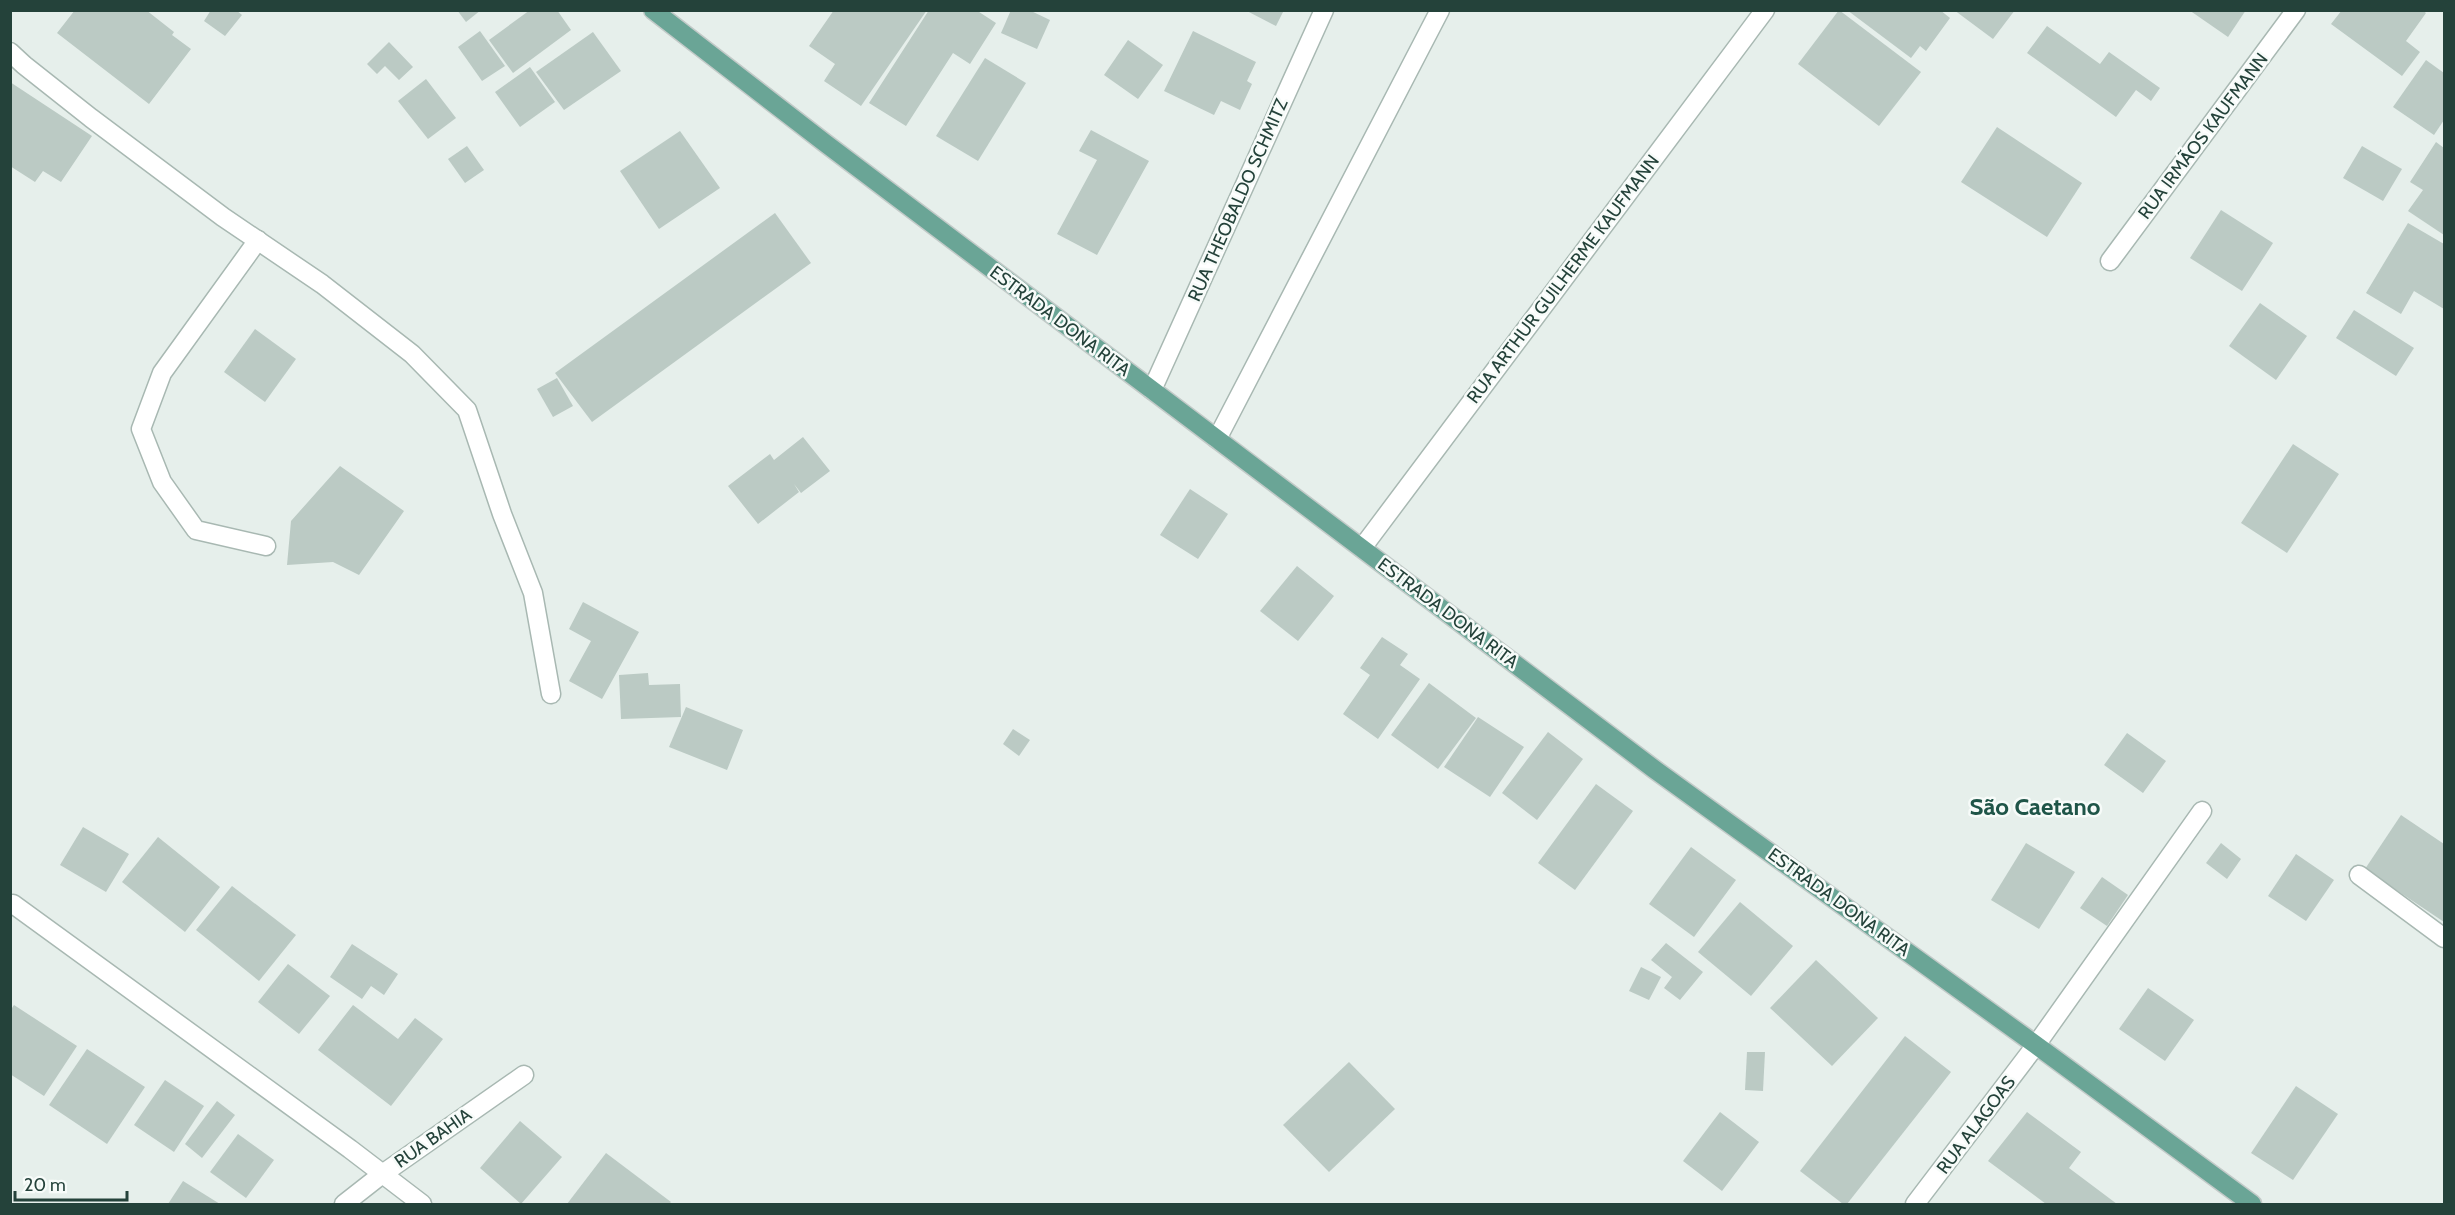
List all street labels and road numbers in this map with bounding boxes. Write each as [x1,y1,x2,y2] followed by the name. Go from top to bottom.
[2133,49,2273,223] street label: RUA IRMÃOS KAUFMANN
[1183,95,1293,305] street label: RUA THEOBALDO SCHMITZ
[1462,150,1664,408] street label: RUA ARTHUR GUILHERME KAUFMANN
[986,261,1134,381] street label: ESTRADA DONA RITA
[1374,553,1522,673] street label: ESTRADA DONA RITA
[1764,843,1914,961] street label: ESTRADA DONA RITA
[1932,1072,2020,1178] street label: RUA ALAGOAS
[390,1103,476,1173] street label: RUA BAHIA

